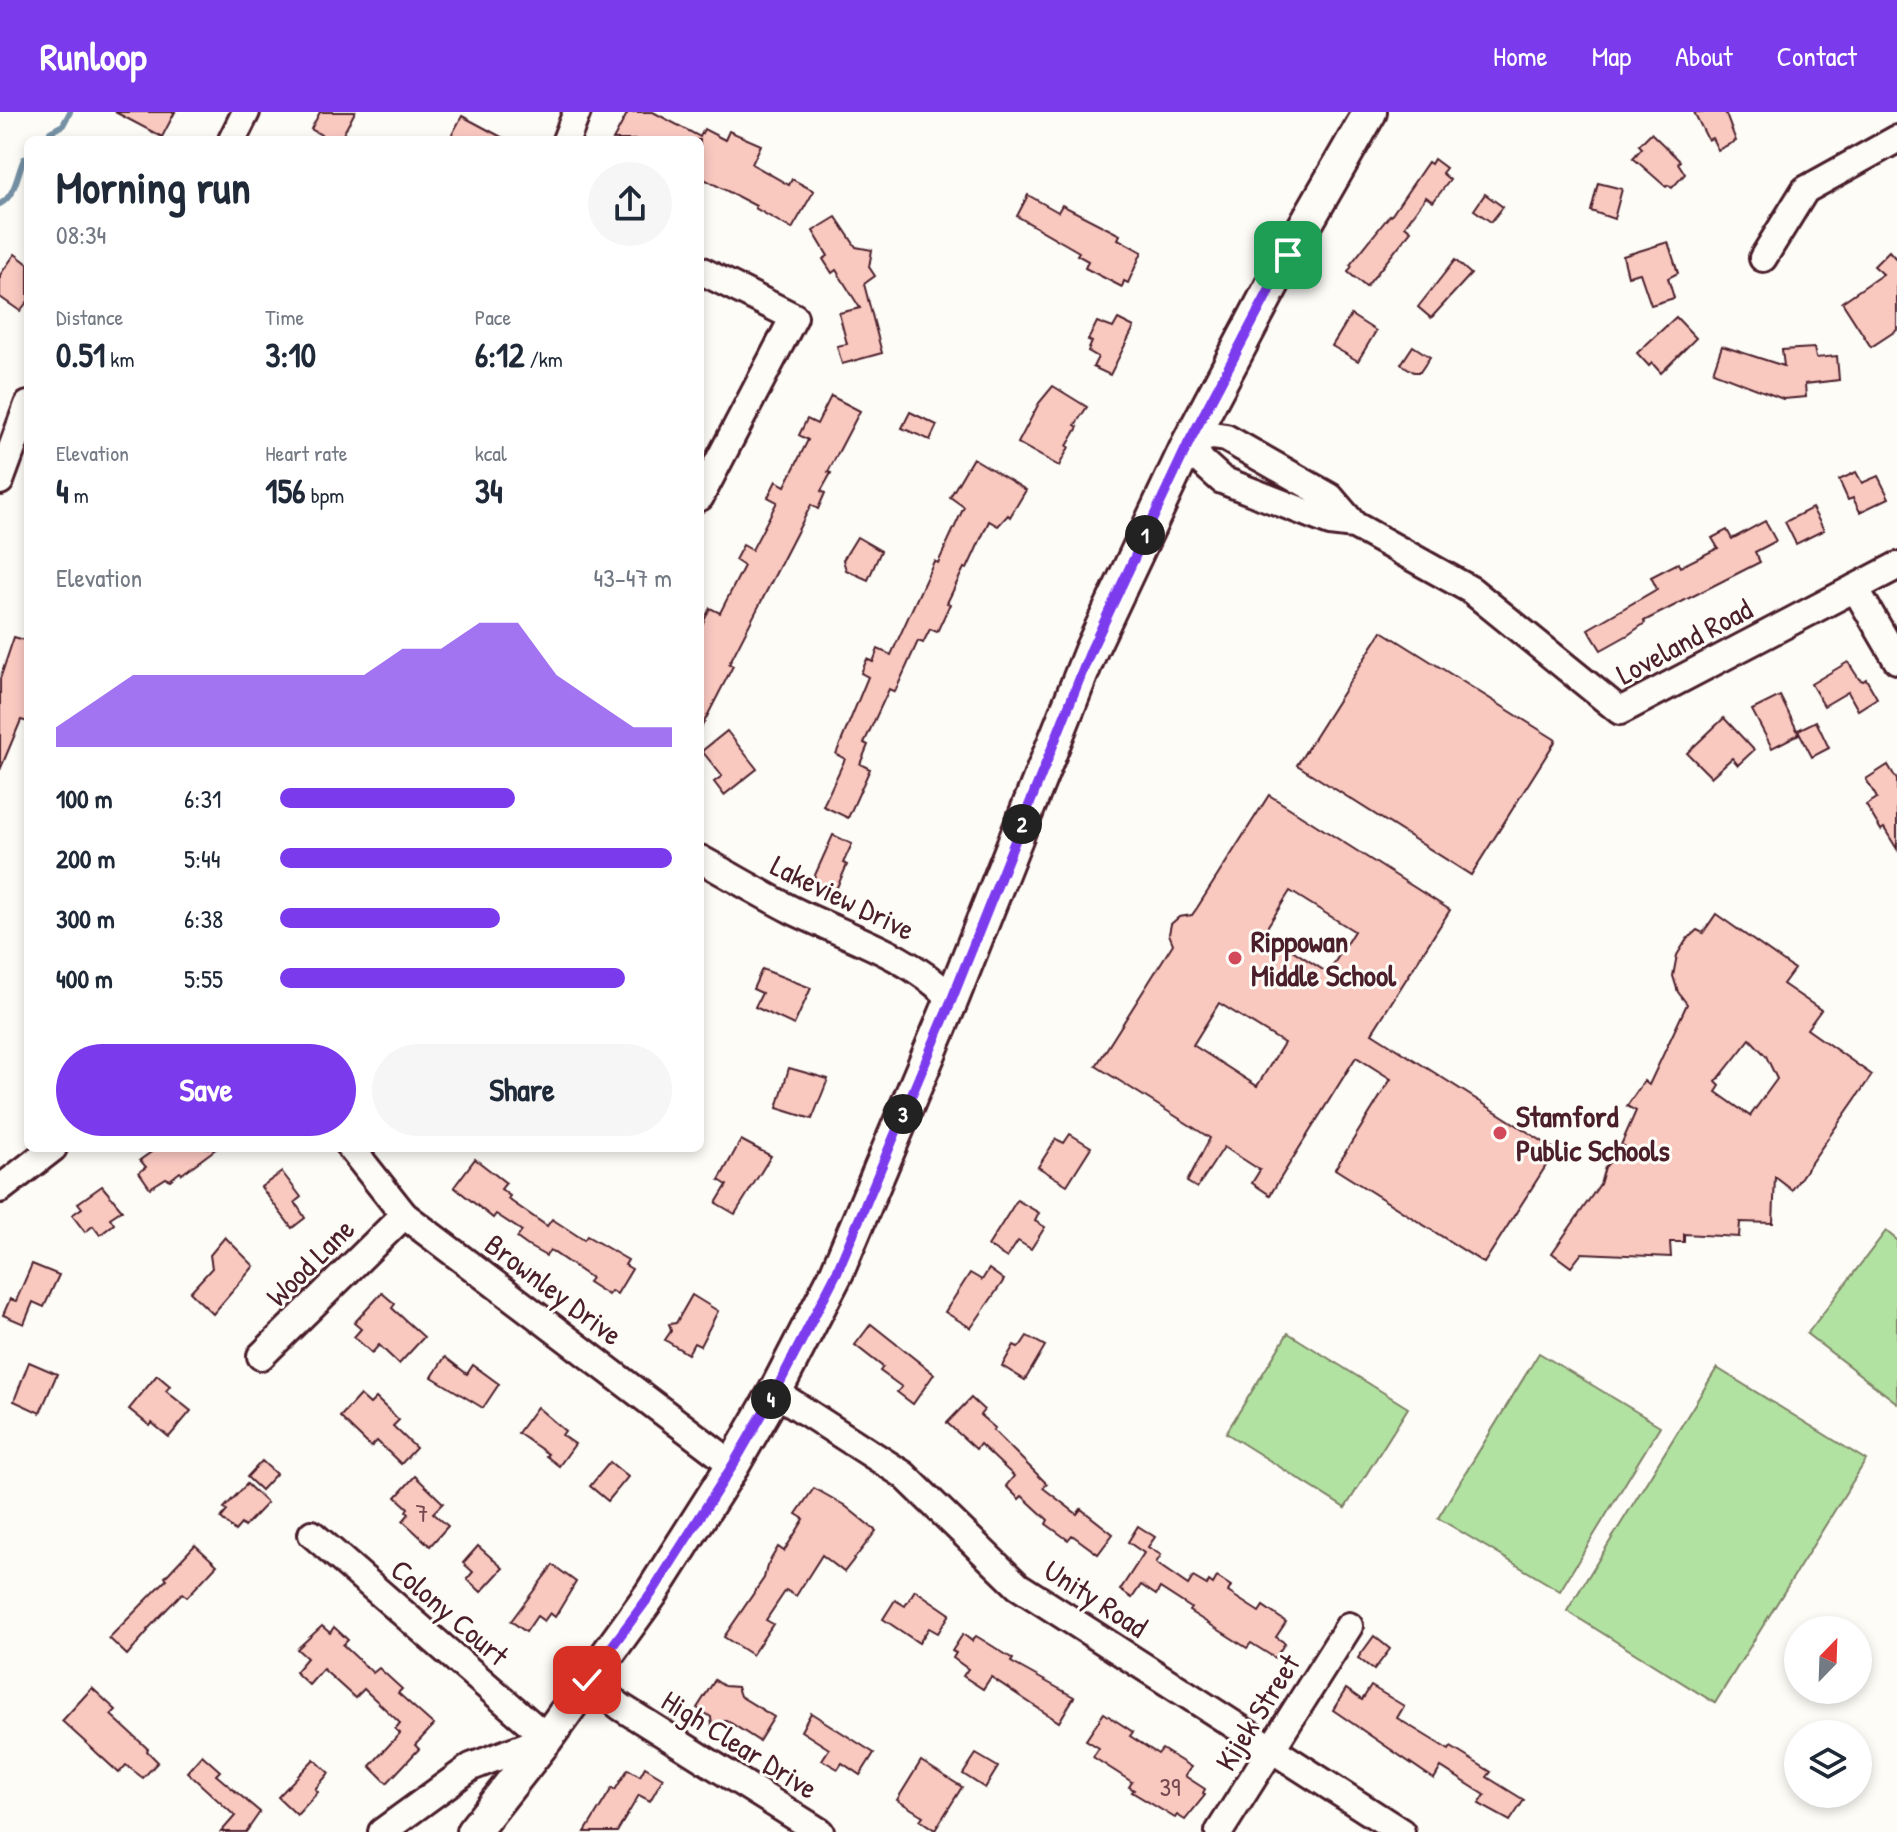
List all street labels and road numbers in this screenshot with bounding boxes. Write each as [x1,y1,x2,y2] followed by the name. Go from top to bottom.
[1609,588,1759,693] street label: Loveland Road
[764,845,922,949] street label: Lakeview Drive
[257,1209,363,1315] street label: Wood Lane
[477,1224,631,1354] street label: Brownley Drive
[382,1550,518,1675] street label: Colony Court
[1037,1550,1156,1646] street label: Unity Road
[1205,1645,1309,1778] street label: Kijek Street
[655,1680,826,1808] street label: High Clear Drive

